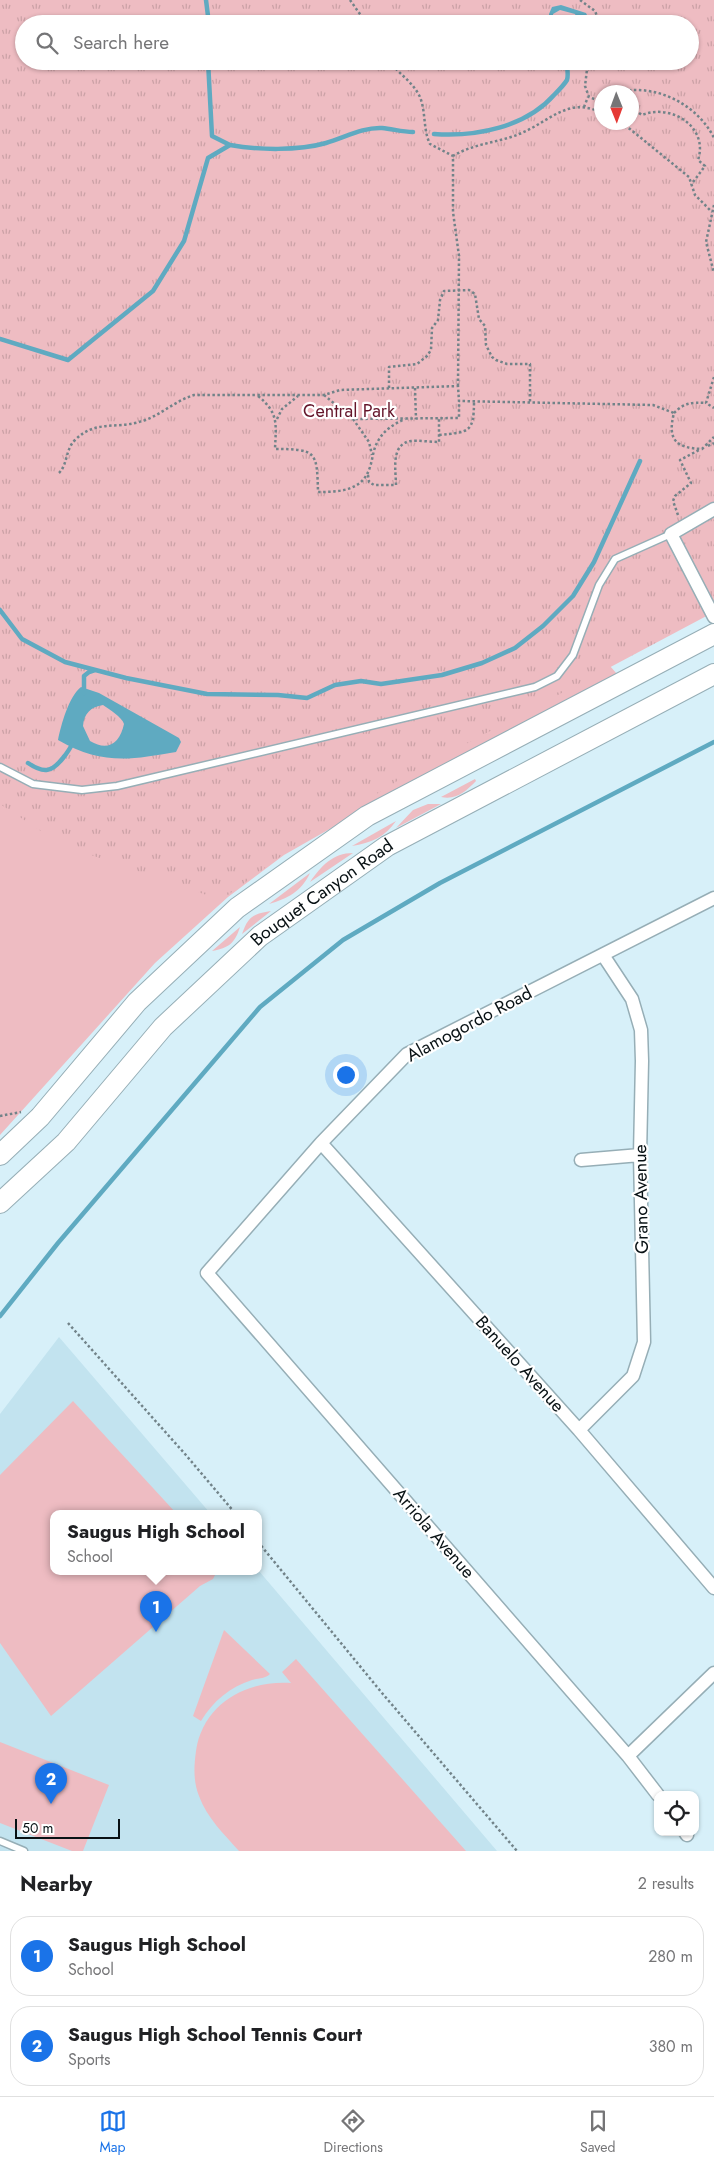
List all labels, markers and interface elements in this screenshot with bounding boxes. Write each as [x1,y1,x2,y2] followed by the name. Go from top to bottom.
[15,15,699,70] search box
[33,29,61,57] icon: search
[73,29,169,56] text: Search here
[594,85,639,130] north arrow
[303,398,395,424] park label: Central Park
[244,833,398,952] street label: Bouquet Canyon Road
[401,980,537,1068] street label: Alamogordo Road
[333,1062,359,1088] your location
[627,1144,655,1254] street label: Grano Avenue
[469,1310,571,1418] street label: Banuelo Avenue
[387,1482,481,1584] street label: Arriola Avenue
[50,1510,262,1575] popup
[67,1518,245,1545] text: Saugus High School
[67,1545,113,1568] text: School
[140,1591,172,1632] pin: 1
[35,1763,67,1804] pin: 2
[654,1791,699,1836] map controls
[654,1791,699,1836] button: locate
[15,1816,120,1839] scale bar
[22,1818,53,1838] text: 50 m
[20,1869,92,1899] text: Nearby
[638,1872,694,1895] text: 2 results
[68,1931,246,1958] text: Saugus High School
[33,1945,41,1968] text: 1
[648,1945,693,1968] text: 280 m
[68,1958,114,1981] text: School
[68,2021,362,2048] text: Saugus High School Tennis Court
[32,2035,42,2058] text: 2
[649,2035,693,2058] text: 380 m
[68,2048,110,2071] text: Sports
[99,2107,127,2157] tab: Map
[324,2107,383,2157] tab: Directions
[580,2107,615,2157] tab: Saved

